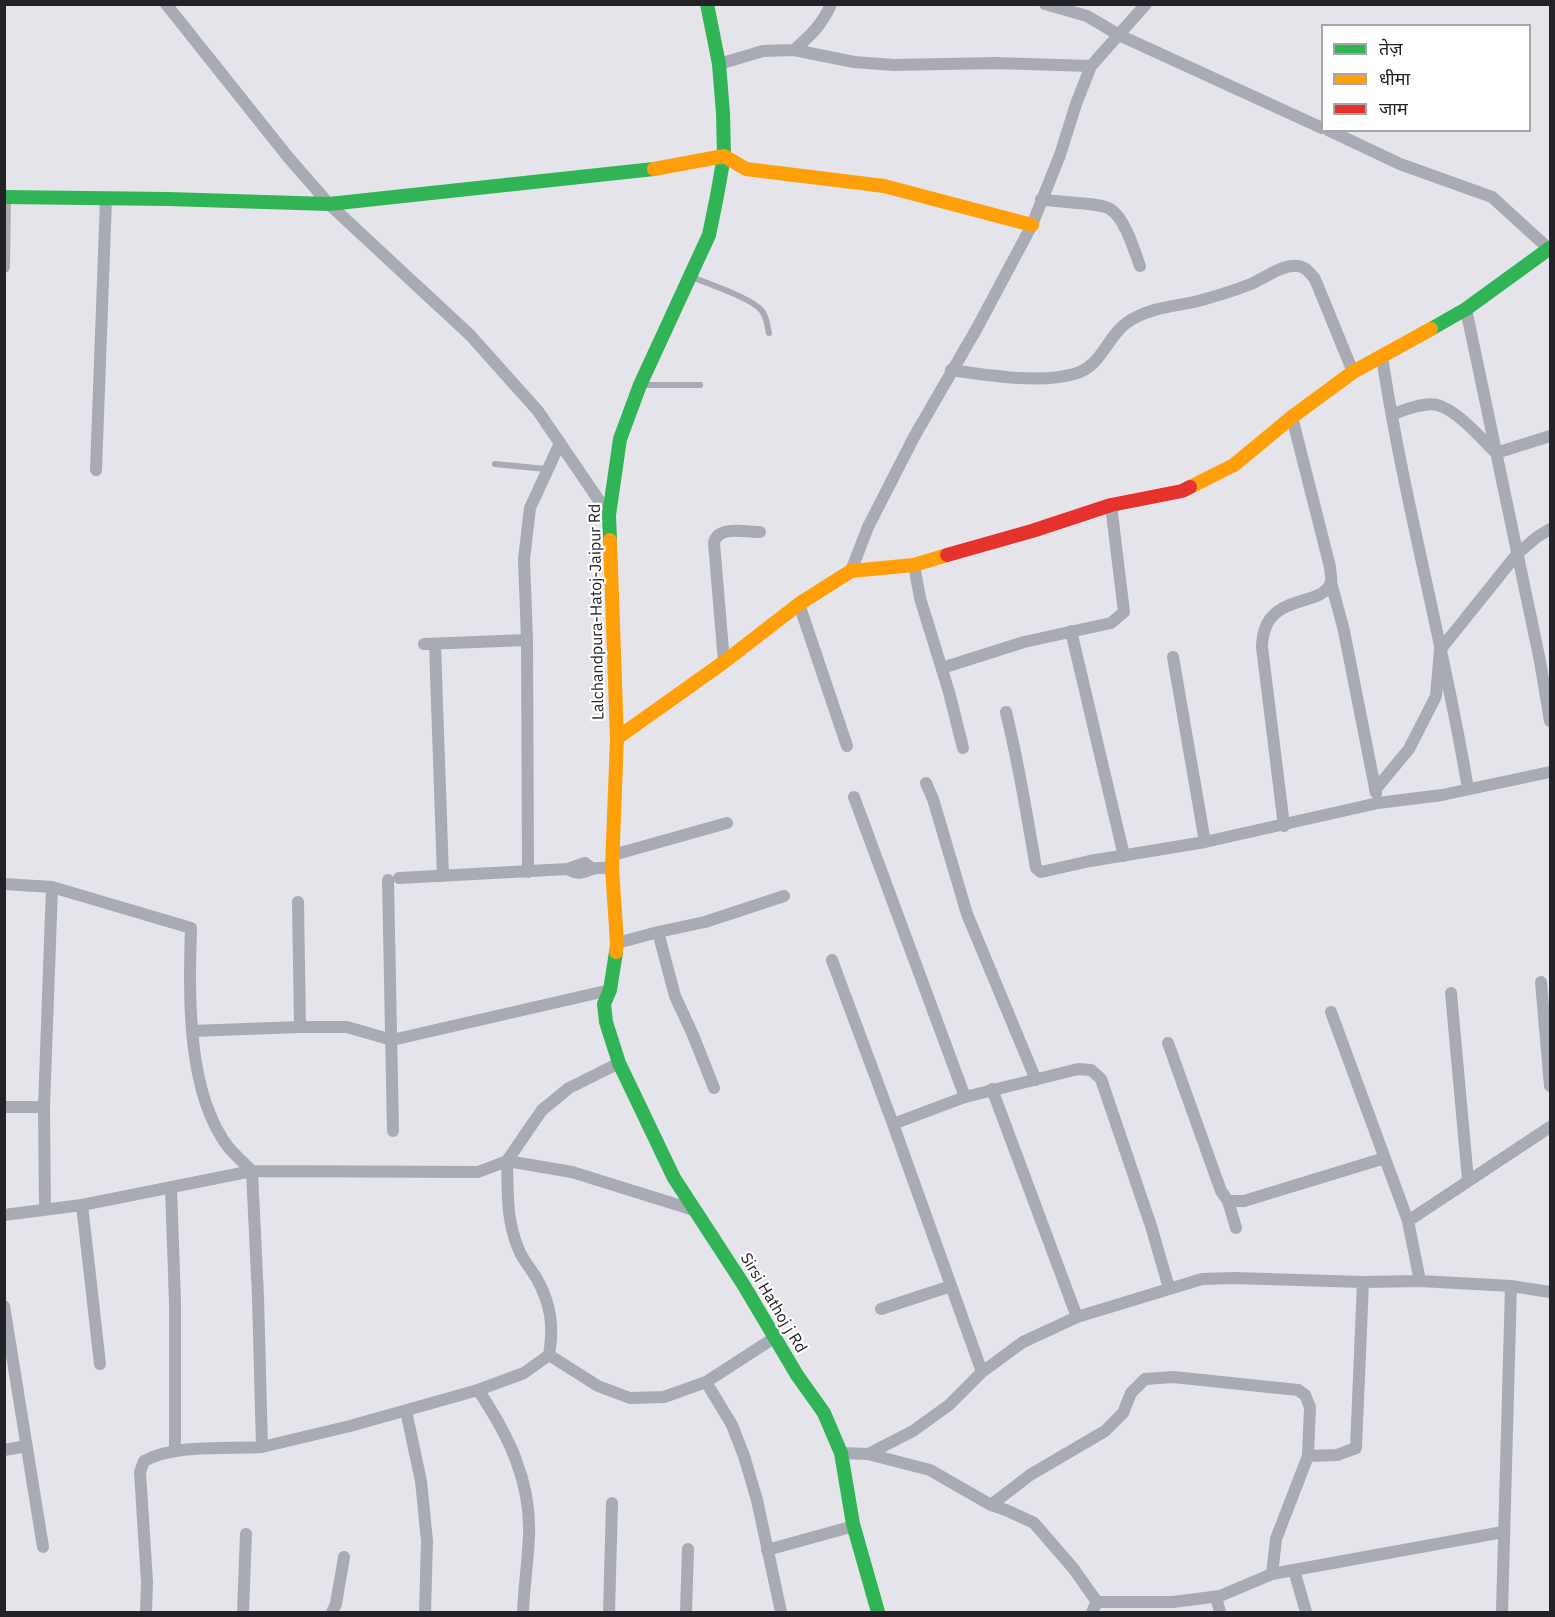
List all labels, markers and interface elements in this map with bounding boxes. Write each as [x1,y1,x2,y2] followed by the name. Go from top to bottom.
[1321,24,1531,132] legend
[1379,37,1403,60] text: तेज़
[1379,67,1410,90] text: धीमा
[1379,97,1408,120] text: जाम
[586,504,608,720] street label: Lalchandpura-Hatoj-Jaipur Rd
[736,1250,810,1356] street label: Sirsi Hathoj j Rd

